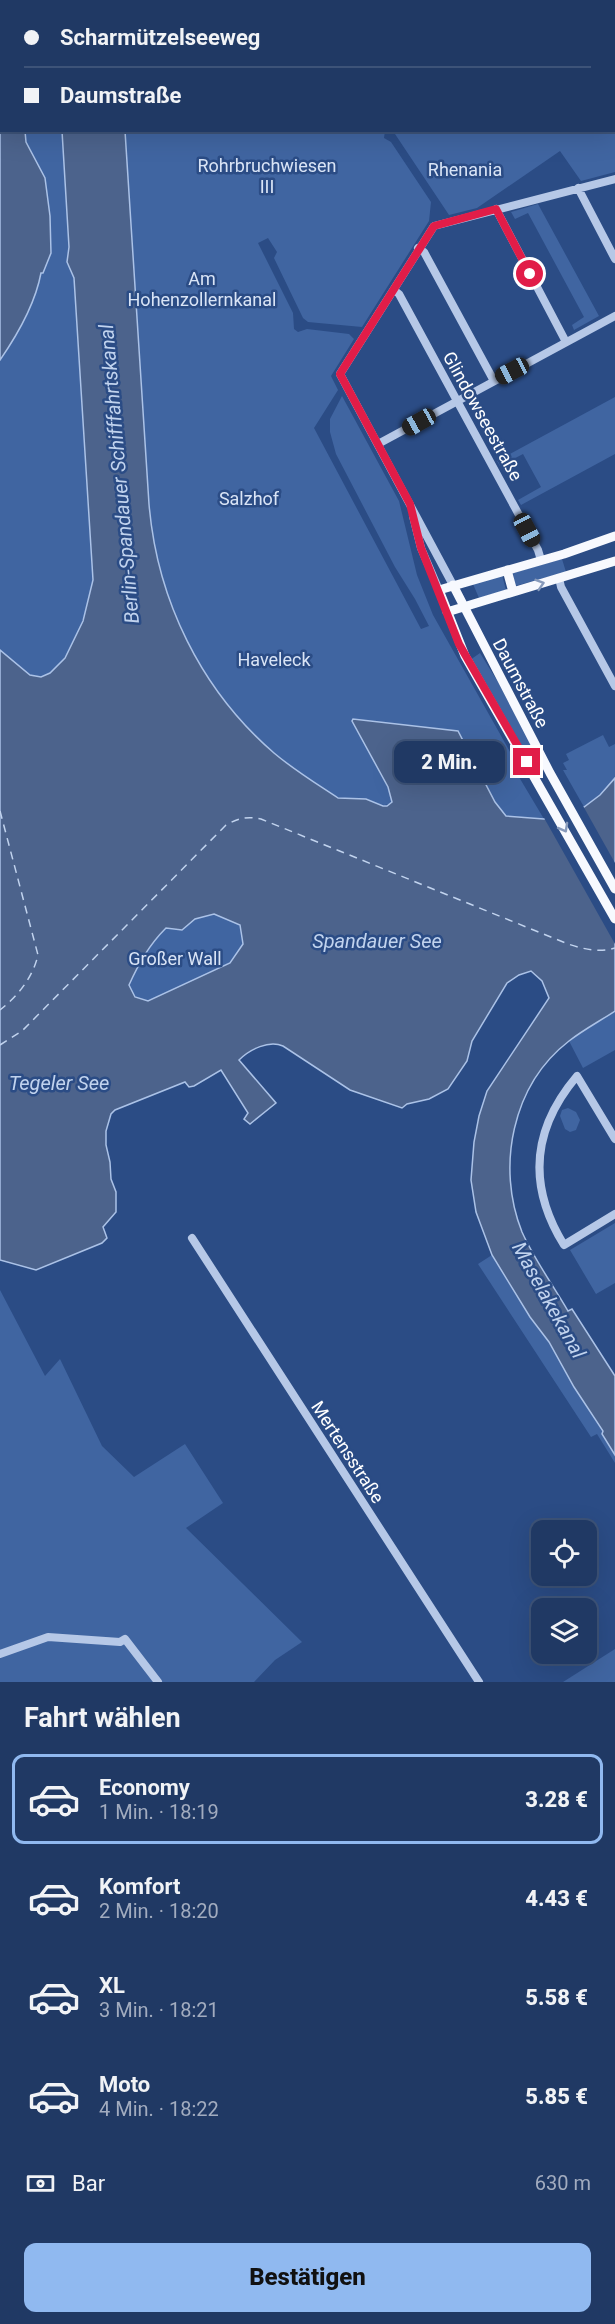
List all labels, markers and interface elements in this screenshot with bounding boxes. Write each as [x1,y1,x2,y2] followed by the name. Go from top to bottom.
[60,25,260,50] text: Scharmützelseeweg
[60,83,181,108] text: Daumstraße
[197,155,337,197] park label: Rohrbruchwiesen III
[428,159,502,180] park label: Rhenania
[516,260,543,287] route start
[128,268,276,310] park label: Am Hohenzollernkanal
[94,323,144,625] water label: Berlin-Spandauer Schifffahrtskanal
[439,348,527,484] street label: Glindowseestraße
[492,355,532,387] car
[399,405,439,439] car
[219,488,280,509] park label: Salzhof
[511,510,543,550] car
[534,578,545,591] one-way arrow
[489,635,553,731] street label: Daumstraße
[237,649,311,670] park label: Haveleck
[395,741,506,783] callout: 2 Min.
[513,748,540,775] route end
[421,750,478,774] text: 2 Min.
[557,822,568,832] one-way arrow
[312,929,442,953] water label: Spandauer See
[128,948,222,969] park label: Großer Wall
[9,1071,109,1095] water label: Tegeler See
[507,1238,591,1363] water label: Maselakekanal
[307,1397,389,1507] street label: Mertensstraße
[531,1520,597,1664] map controls
[531,1520,597,1586] button: locate
[531,1598,597,1664] button: layers
[24,1702,181,1734] text: Fahrt wählen
[27,1772,81,1826] icon: car
[99,1775,190,1800] text: Economy
[525,1787,588,1812] text: 3.28 €
[99,1800,219,1824] text: 1 Min. · 18:19
[27,1871,81,1925] icon: car
[99,1874,181,1899] text: Komfort
[525,1886,588,1911] text: 4.43 €
[99,1899,219,1923] text: 2 Min. · 18:20
[27,1970,81,2024] icon: car
[99,1973,125,1998] text: XL
[525,1985,588,2010] text: 5.58 €
[99,1998,219,2022] text: 3 Min. · 18:21
[27,2069,81,2123] icon: car
[99,2072,150,2097] text: Moto
[525,2084,588,2109] text: 5.85 €
[99,2097,219,2121] text: 4 Min. · 18:22
[24,2167,57,2200] icon: cash
[72,2171,105,2196] text: Bar
[535,2171,591,2195] text: 630 m
[24,2243,591,2312] button: Bestätigen

